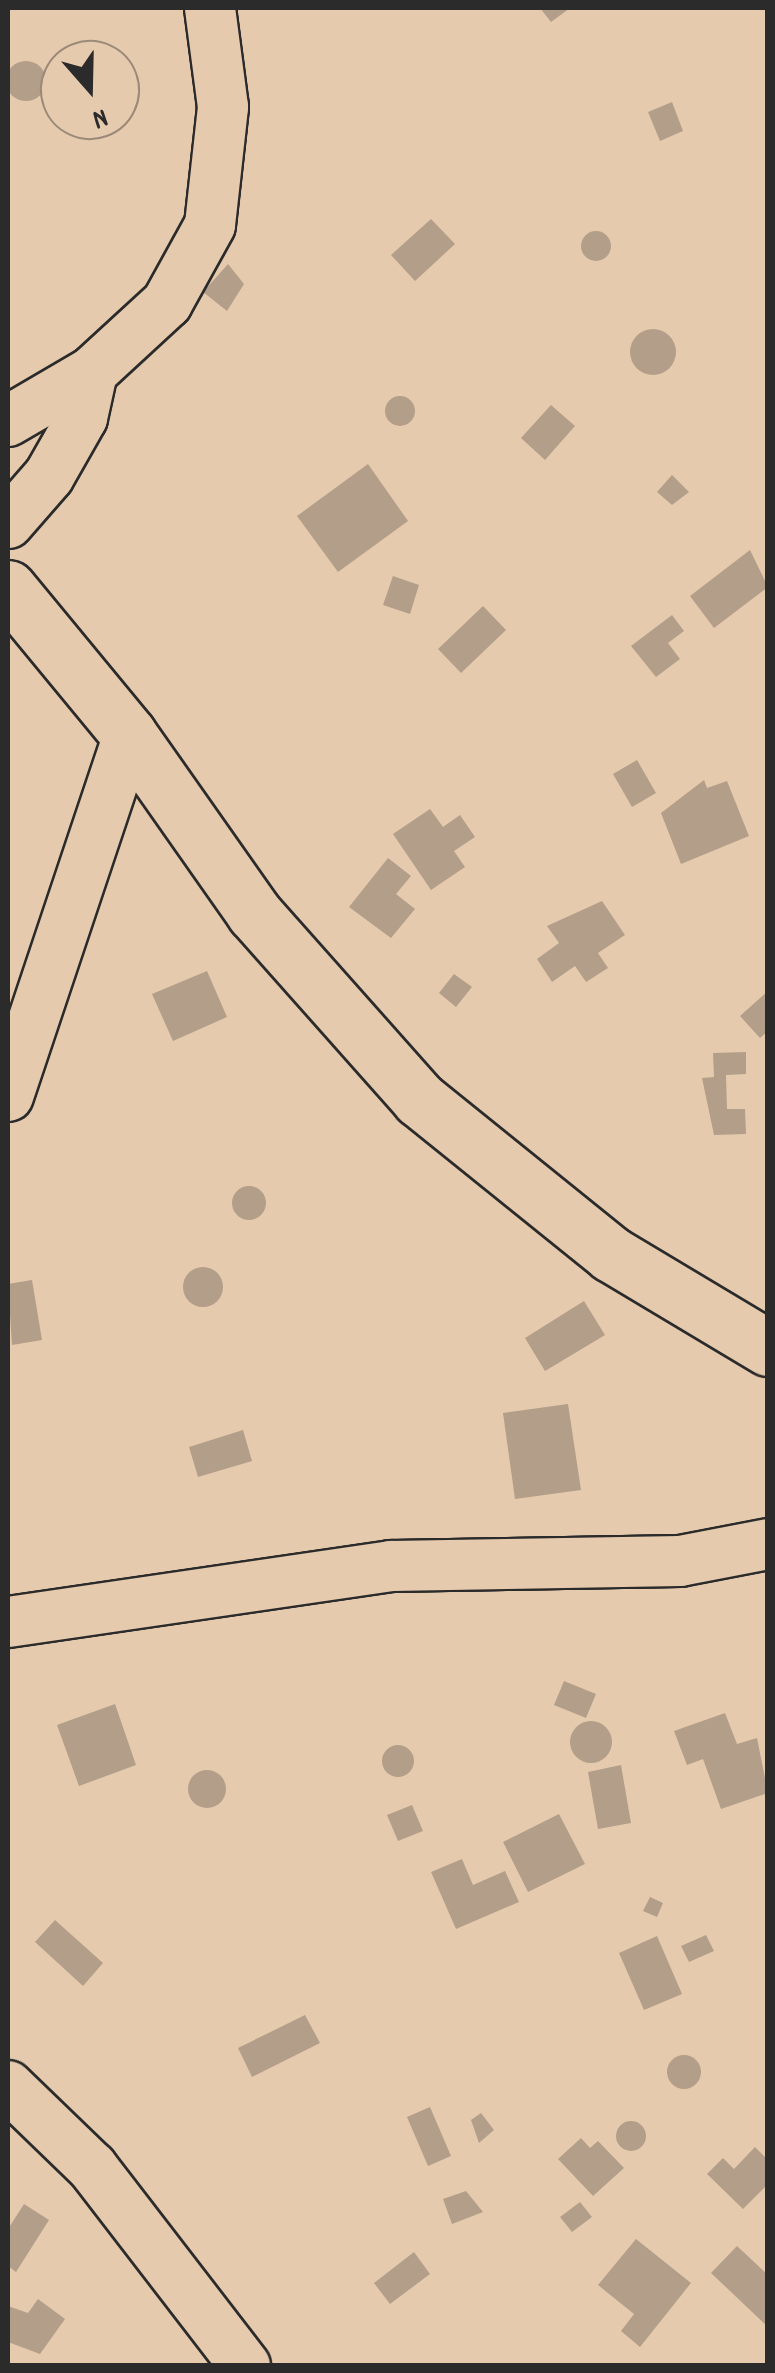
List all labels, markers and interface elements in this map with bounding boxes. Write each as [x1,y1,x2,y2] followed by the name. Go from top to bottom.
[40,40,140,140] north arrow
[86,95,113,137] text: N

